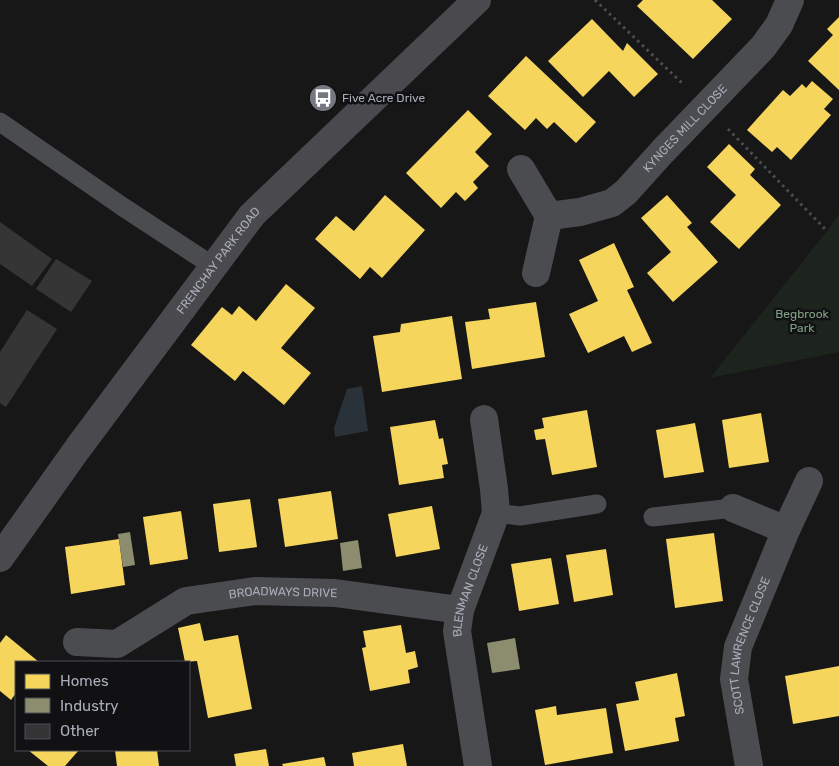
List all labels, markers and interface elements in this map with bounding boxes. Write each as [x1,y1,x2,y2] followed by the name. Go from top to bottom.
[640,82,730,175] street label: KYNGES MILL CLOSE
[308,83,338,113] bus stop icon: Five Acre Drive
[342,91,426,105] place label: Five Acre Drive
[174,204,263,317] street label: FRENCHAY PARK ROAD
[775,307,830,335] park label: Begbrook Park
[450,542,491,638] street label: BLENMAN CLOSE
[727,575,773,716] street label: SCOTT LAWRENCE CLOSE
[228,584,338,602] street label: BROADWAYS DRIVE
[15,661,190,751] legend
[60,672,109,690] text: Homes
[60,697,119,715] text: Industry
[60,722,100,740] text: Other

